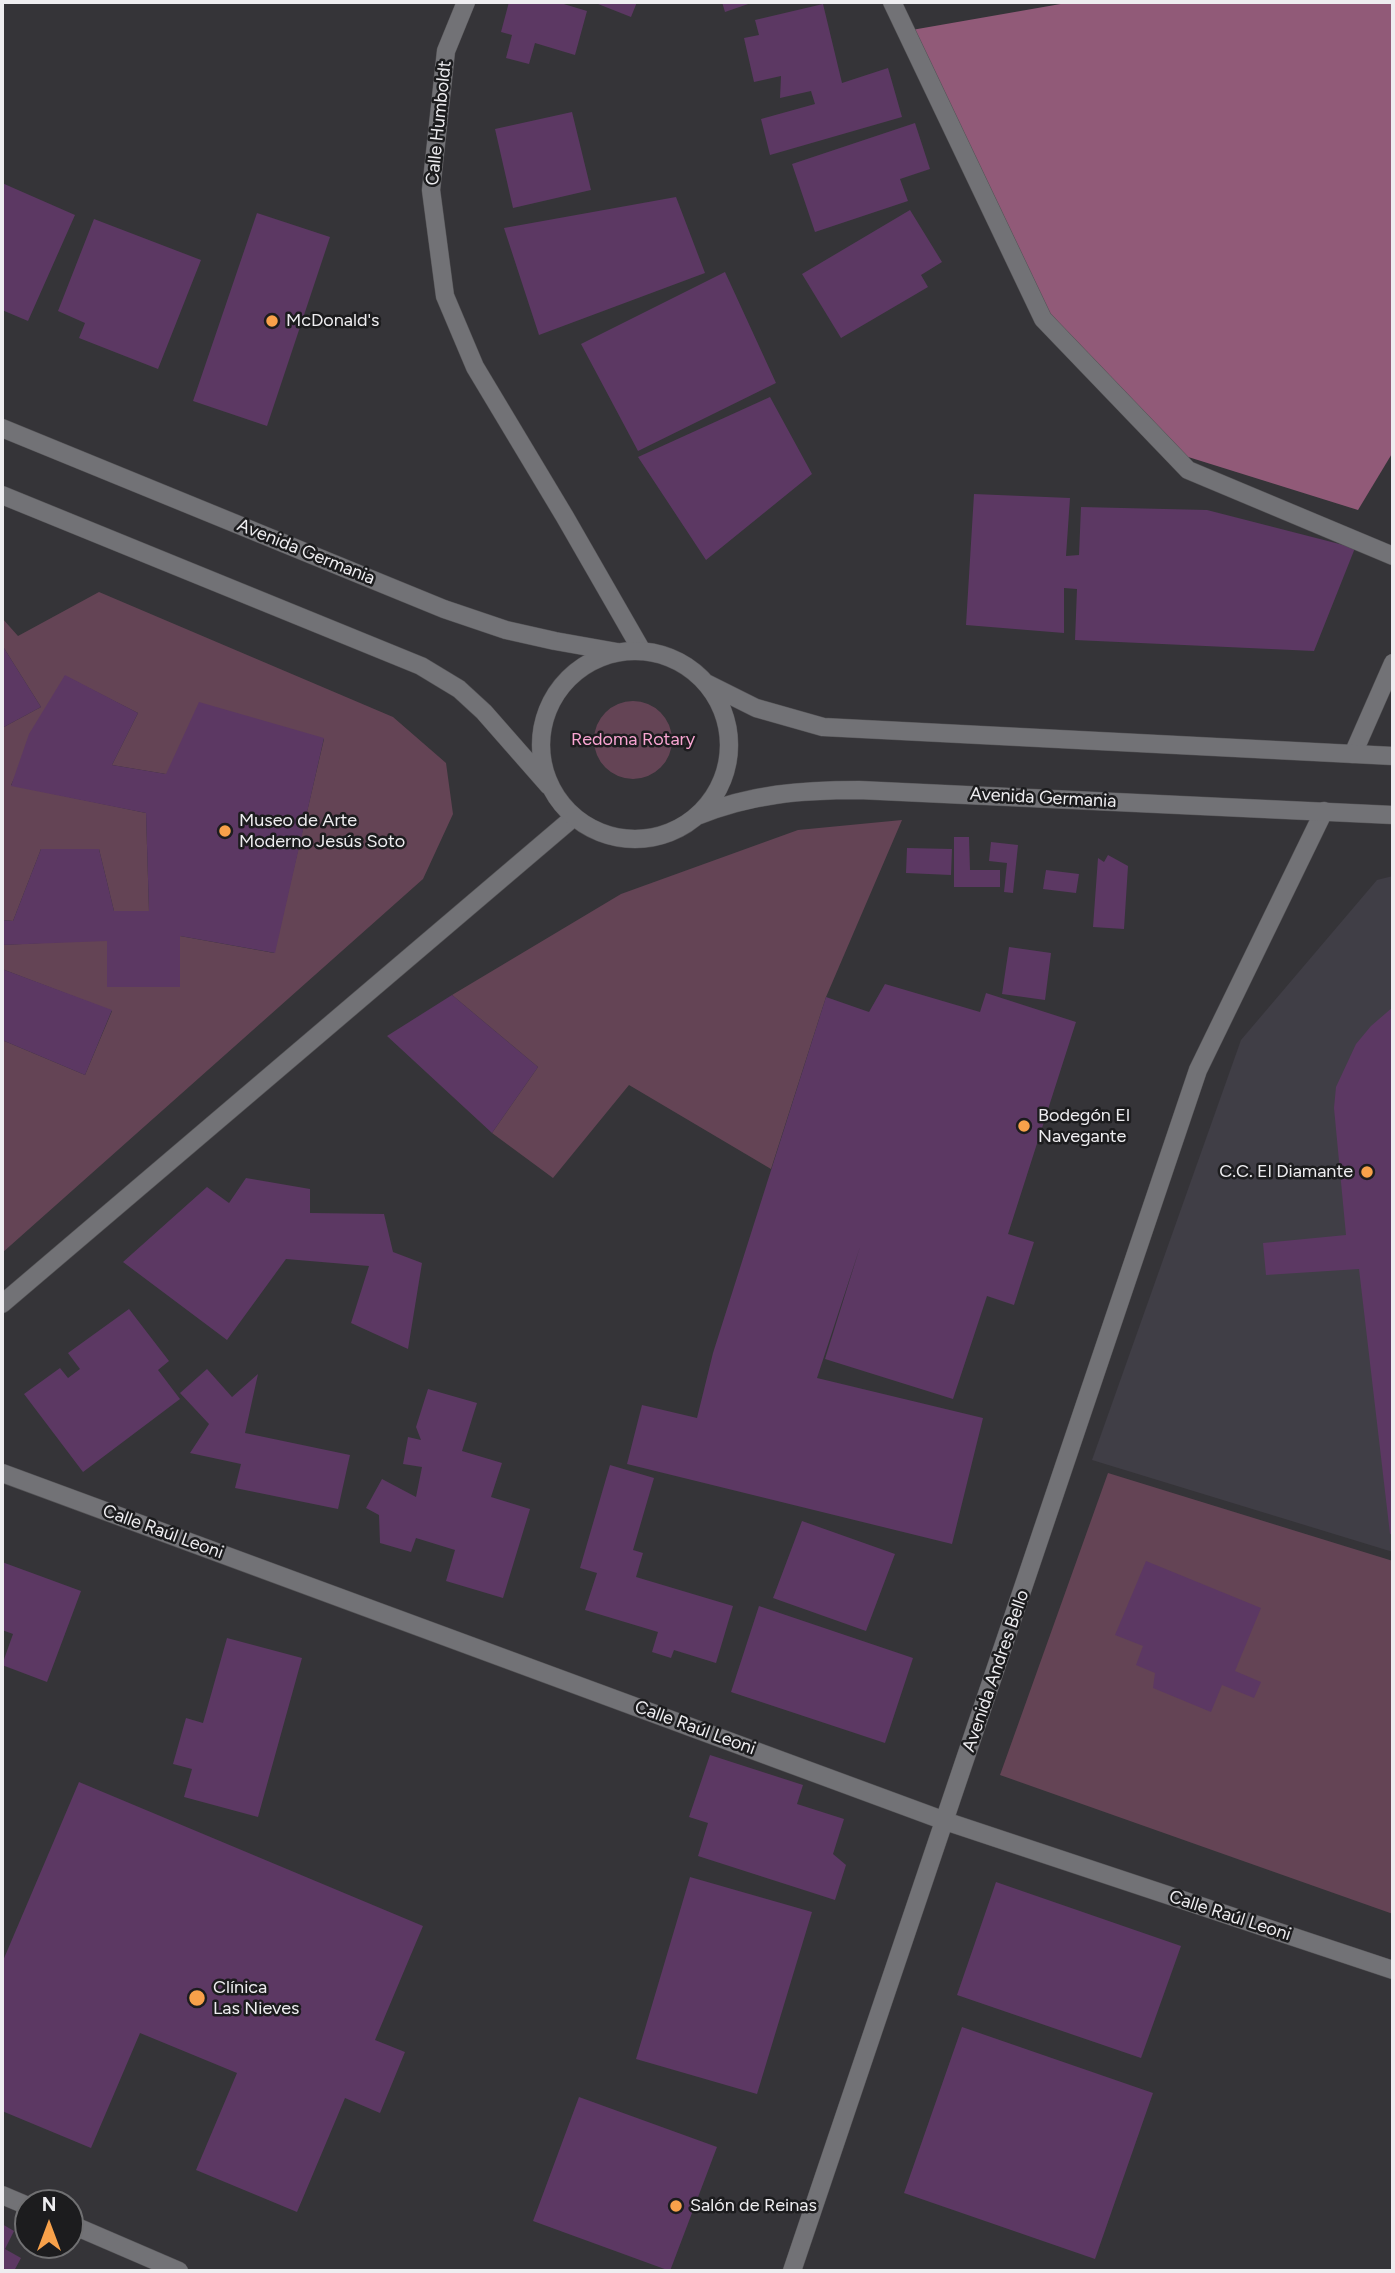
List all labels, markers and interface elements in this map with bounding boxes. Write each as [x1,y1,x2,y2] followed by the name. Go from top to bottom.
[422,59,456,187] street label: Calle Humboldt
[286,310,380,332] place label: McDonald's
[264,313,280,329] marker: McDonald's
[234,514,378,590] street label: Avenida Germania
[571,729,695,751] park label: Redoma Rotary
[969,783,1117,813] street label: Avenida Germania
[239,810,405,852] place label: Museo de Arte Moderno Jesús Soto
[217,823,233,839] marker: Museo de Arte Moderno Jesús Soto
[1038,1105,1130,1148] place label: Bodegón El Navegante
[1016,1118,1032,1134] marker: Bodegón El Navegante
[1219,1161,1353,1183] place label: C.C. El Diamante
[1359,1164,1375,1180] marker: C.C. El Diamante
[100,1500,226,1564] street label: Calle Raúl Leoni
[958,1587,1034,1755] street label: Avenida Andres Bello
[632,1696,758,1760] street label: Calle Raúl Leoni
[1166,1886,1294,1946] street label: Calle Raúl Leoni
[213,1977,299,2020] place label: Clínica Las Nieves
[187,1988,207,2008] marker: Clínica Las Nieves
[14,2189,84,2259] north arrow
[42,2193,56,2216] text: N
[690,2195,817,2217] place label: Salón de Reinas
[668,2198,684,2214] marker: Salón de Reinas

